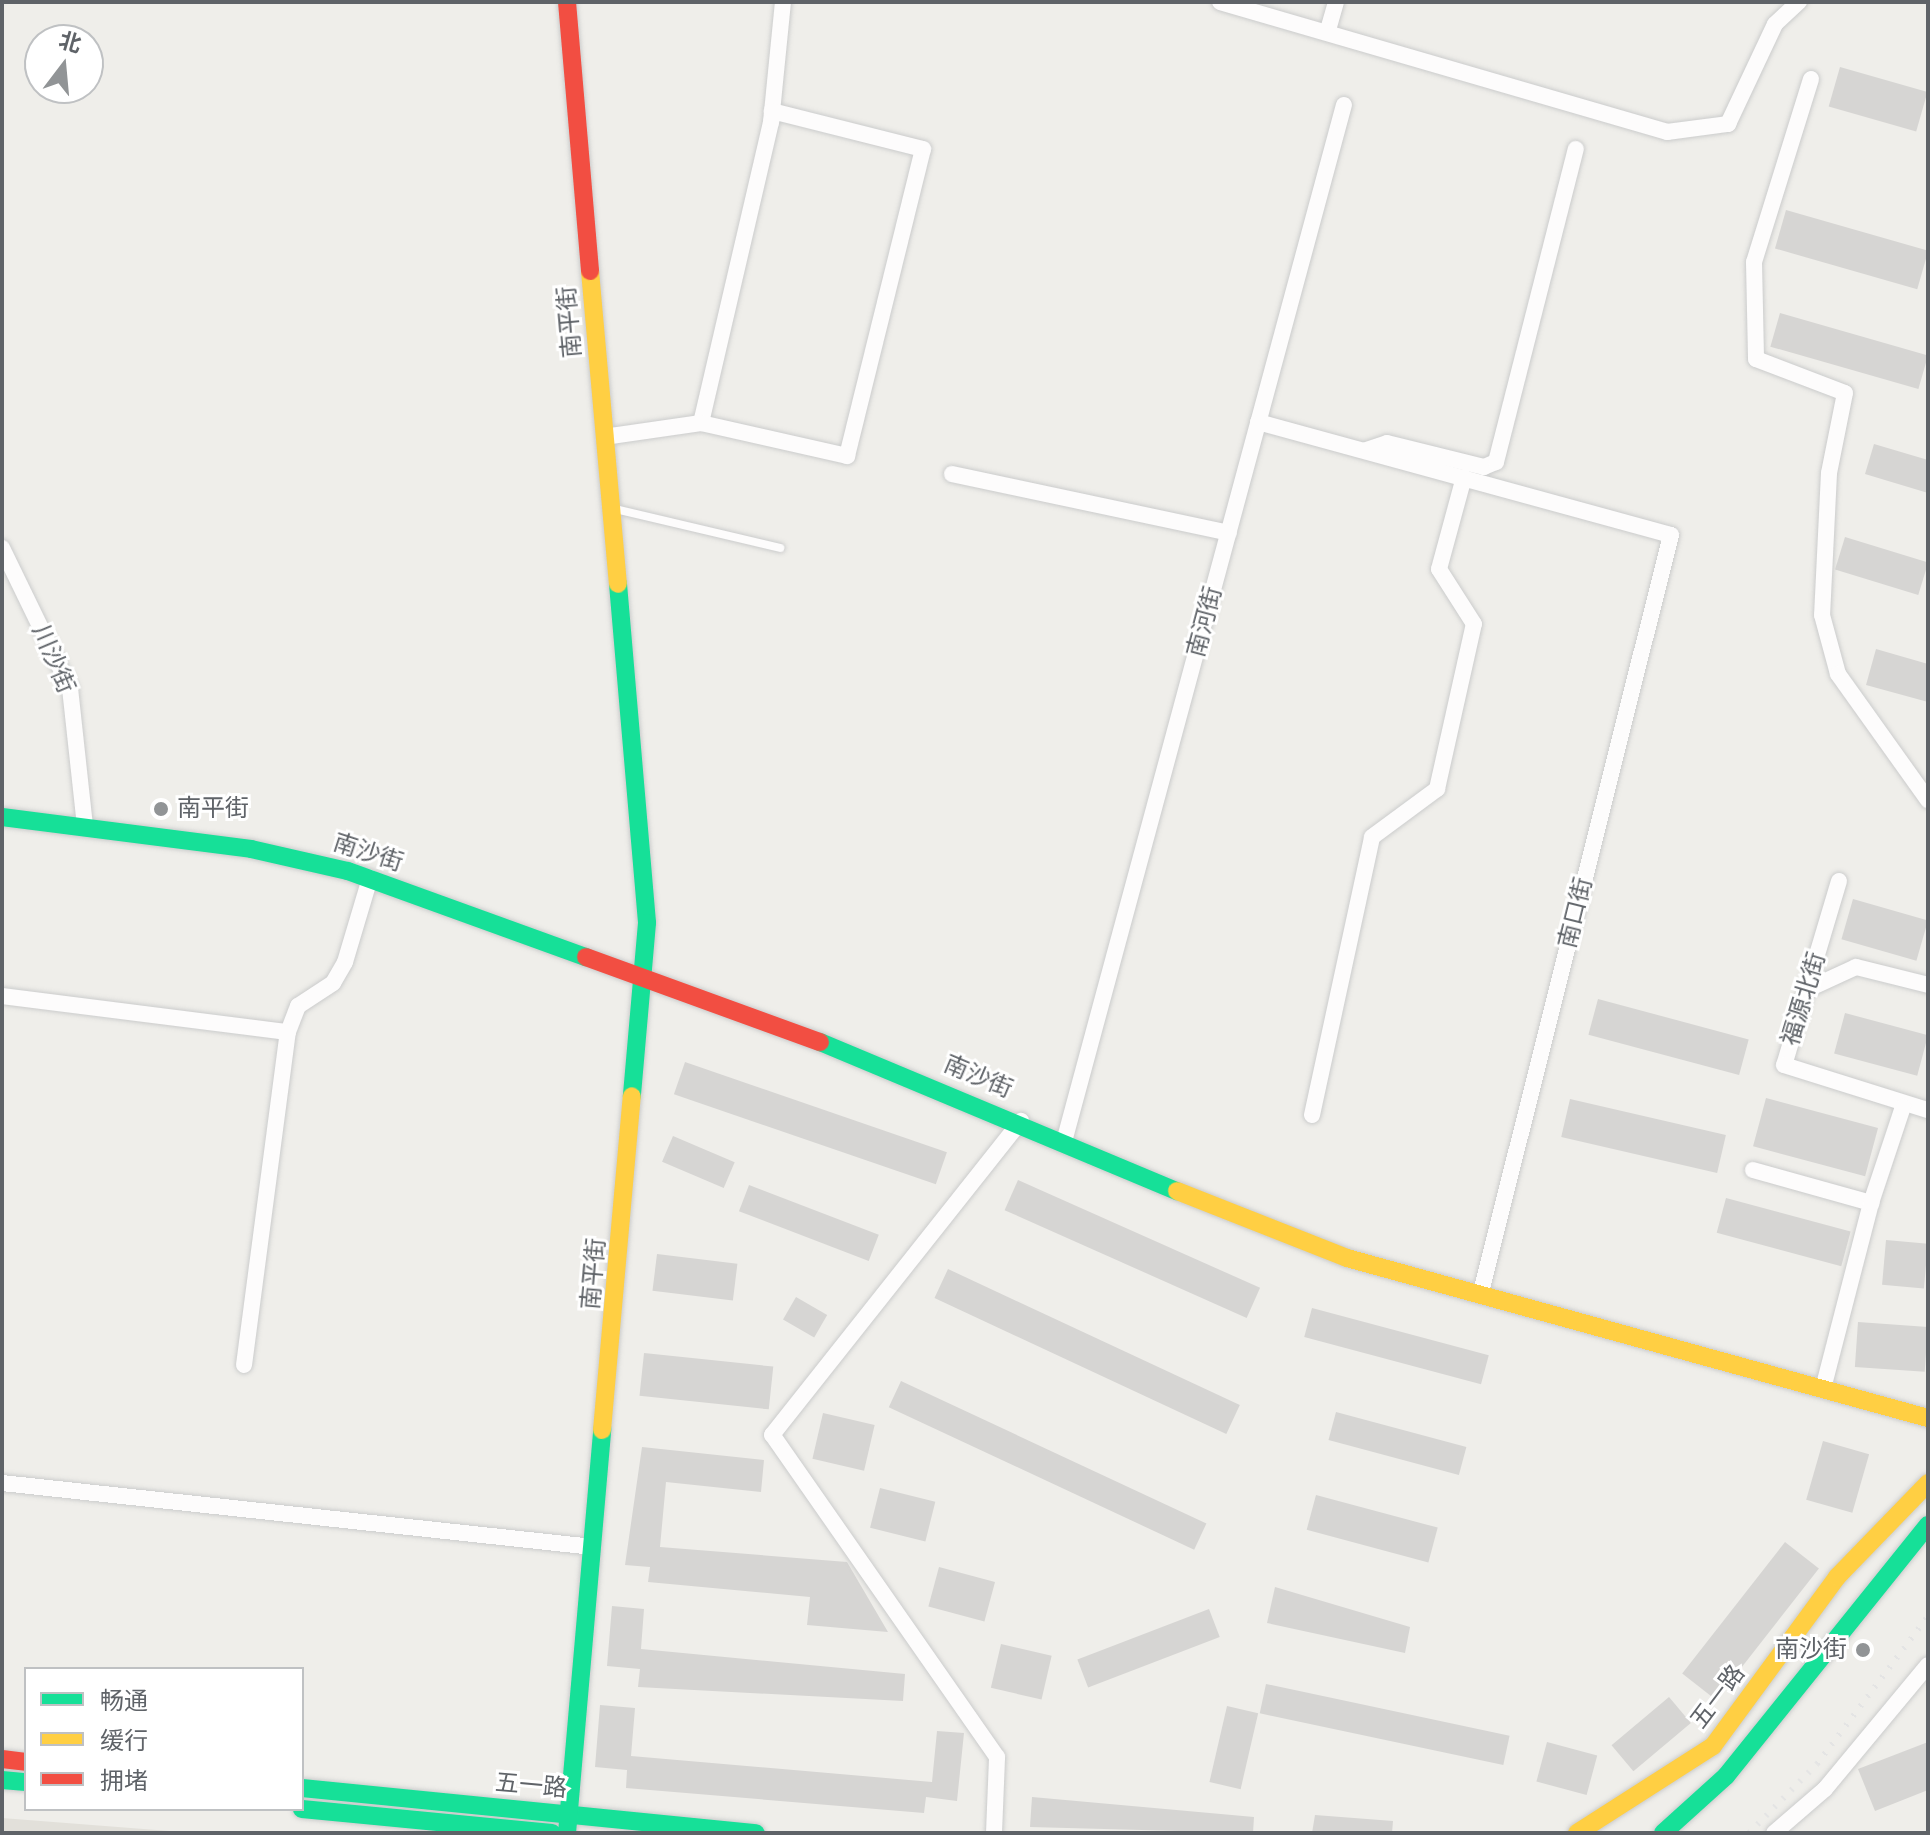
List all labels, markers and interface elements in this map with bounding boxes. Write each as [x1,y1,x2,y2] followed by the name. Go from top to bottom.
[24,24,104,104] north arrow
[55,25,85,60] text: 北
[553,285,587,359] street label: 南平街
[1182,583,1228,661] street label: 南河街
[26,620,80,698] street label: 川沙街
[177,795,249,823] place label: 南平街
[152,800,170,818] marker: 南平街
[329,828,407,878] street label: 南沙街
[1553,875,1599,951] street label: 南口街
[1776,949,1832,1049] street label: 福源北街
[939,1050,1017,1104] street label: 南沙街
[577,1237,611,1311] street label: 南平街
[1775,1636,1847,1664] place label: 南沙街
[1854,1641,1872,1659] marker: 南沙街
[1685,1660,1751,1734] street label: 五一路
[24,1667,304,1811] legend
[100,1685,148,1717] text: 畅通
[100,1725,148,1757] text: 缓行
[100,1765,148,1797] text: 拥堵
[494,1769,568,1803] street label: 五一路

